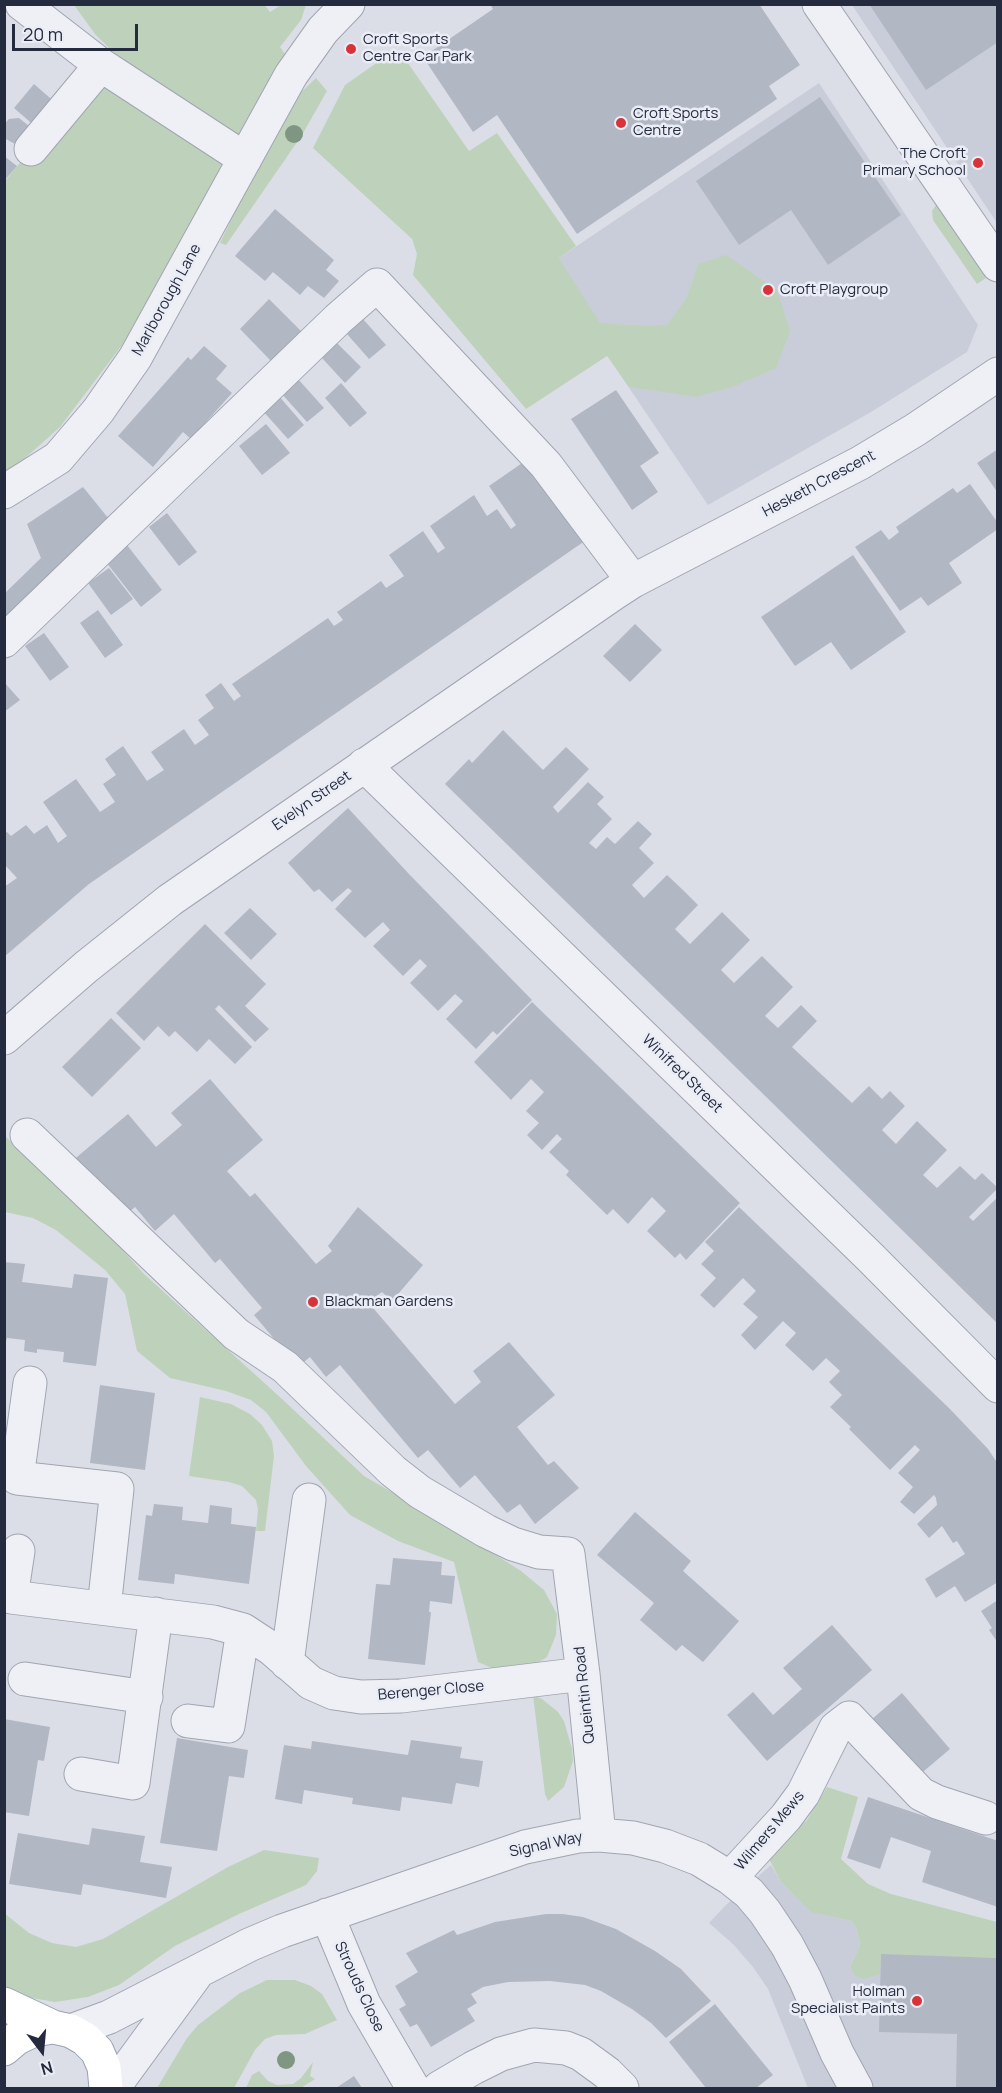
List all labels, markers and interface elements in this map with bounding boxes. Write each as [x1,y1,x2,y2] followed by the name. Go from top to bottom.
[15,12,141,50] scale bar
[23,22,63,46] text: 20 m
[363,31,472,66] place label: Croft Sports Centre Car Park
[344,42,358,56] marker: Croft Sports Centre Car Park
[633,105,718,140] place label: Croft Sports Centre
[614,116,628,130] marker: Croft Sports Centre
[863,145,966,180] place label: The Croft Primary School
[971,156,985,170] marker: The Croft Primary School
[129,241,205,359] street label: Marlborough Lane
[780,281,888,299] place label: Croft Playgroup
[761,283,775,297] marker: Croft Playgroup
[760,447,878,521] street label: Hesketh Crescent
[269,767,355,835] street label: Evelyn Street
[638,1031,726,1117] street label: Winifred Street
[325,1293,453,1311] place label: Blackman Gardens
[306,1295,320,1309] marker: Blackman Gardens
[571,1645,599,1745] street label: Queintin Road
[377,1677,485,1705] street label: Berenger Close
[732,1788,808,1874] street label: Wilmers Mews
[508,1828,584,1862] street label: Signal Way
[330,1939,388,2035] street label: Strouds Close
[791,1983,905,2018] place label: Holman Specialist Paints
[910,1994,924,2008] marker: Holman Specialist Paints
[12,2021,72,2081] north arrow
[38,2056,56,2080] text: N

